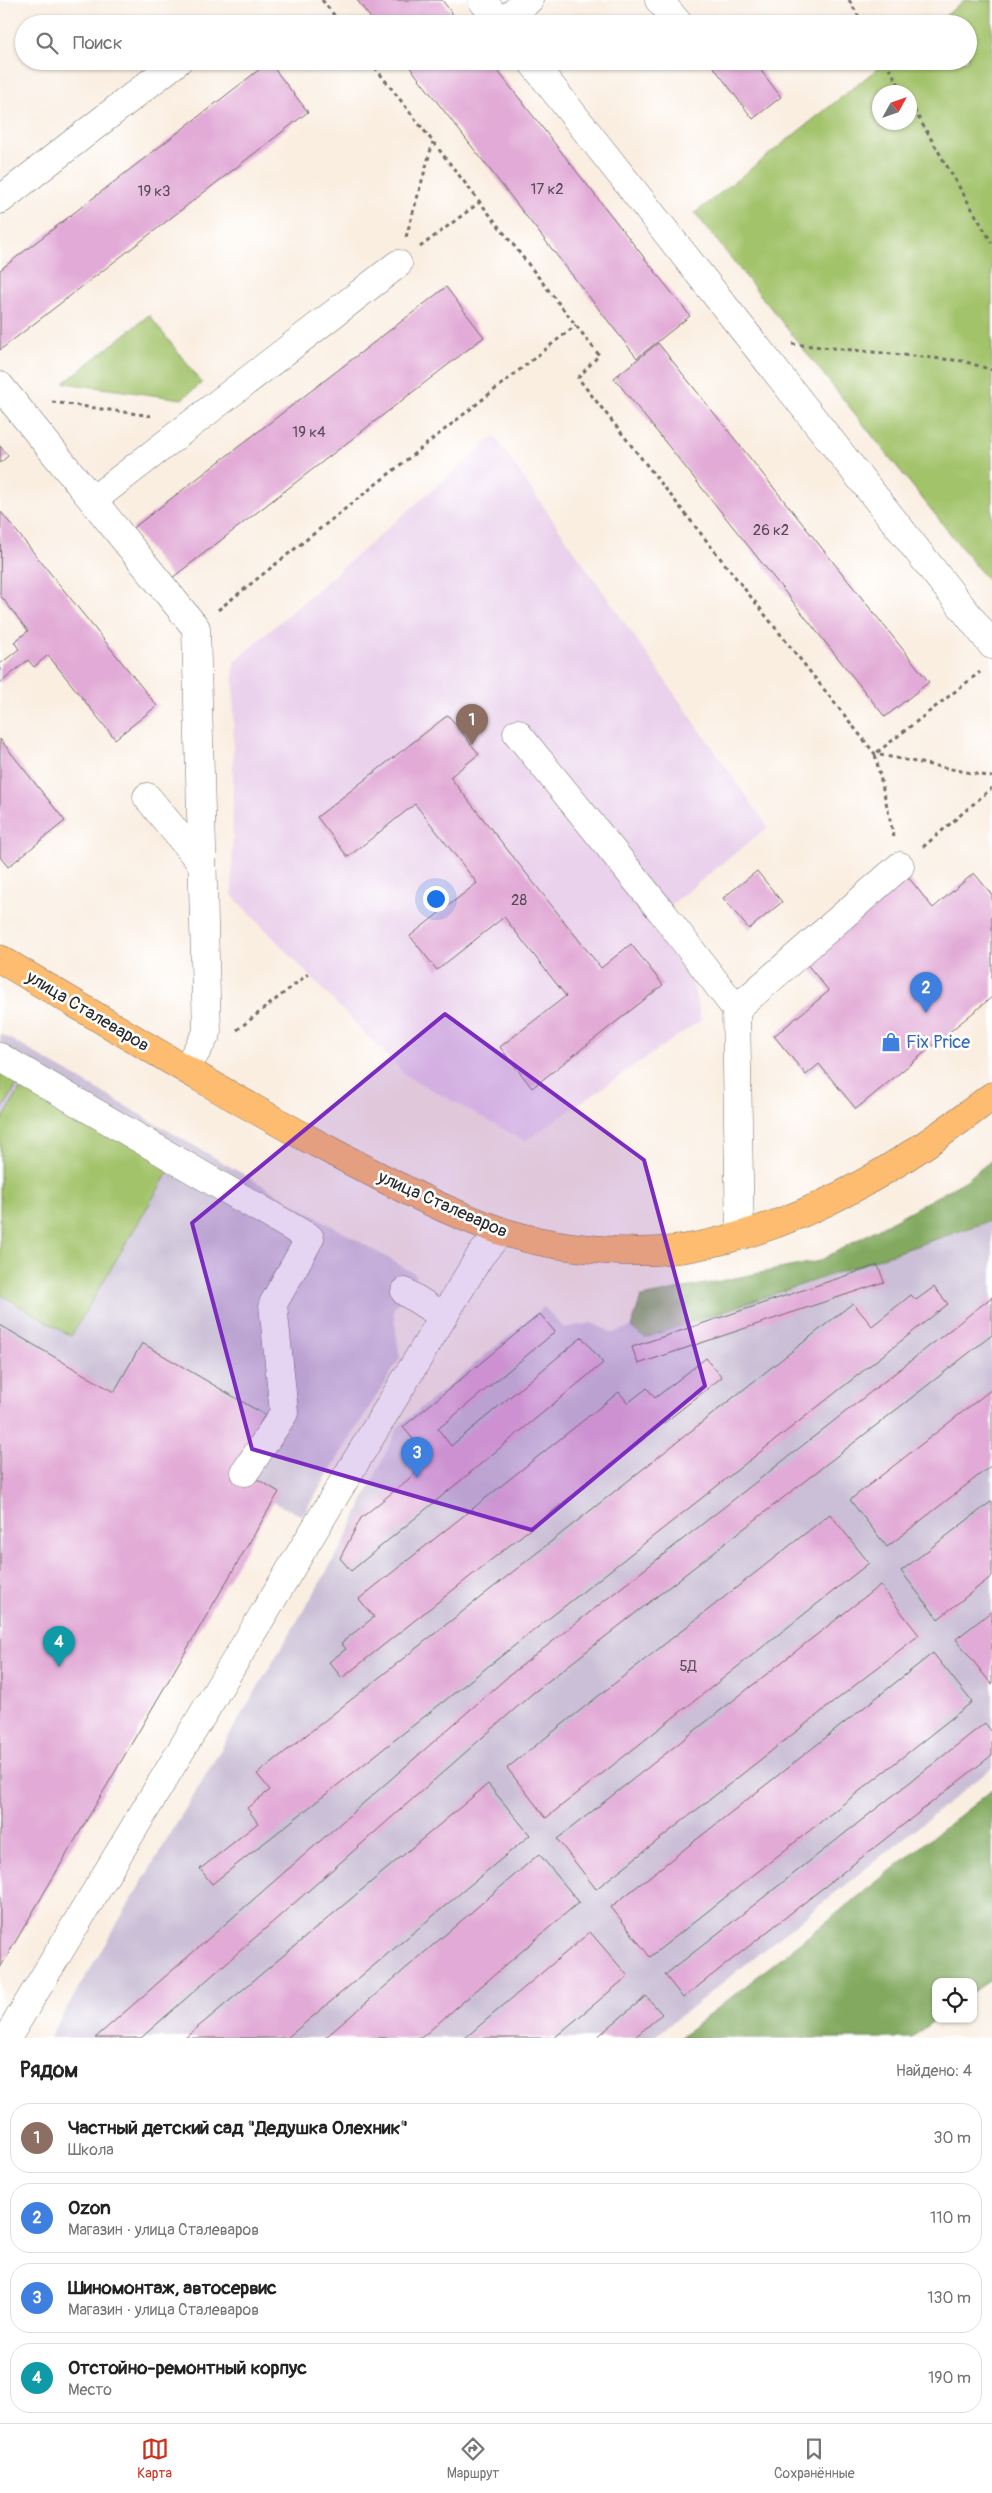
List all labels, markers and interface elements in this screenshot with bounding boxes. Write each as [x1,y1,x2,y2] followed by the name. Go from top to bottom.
[15,15,977,70] search box
[33,29,61,57] icon: search
[73,31,123,55] text: Поиск
[872,85,917,130] north arrow
[530,180,564,199] house number: 17 к2
[138,182,170,201] house number: 19 к3
[292,423,326,442] house number: 19 к4
[753,521,789,540] house number: 26 к2
[456,704,488,745] pin: 1
[423,886,449,912] your location
[511,891,527,910] house number: 28
[21,965,154,1057] street label: улица Сталеваров
[910,972,942,1013] pin: 2
[880,1031,902,1053] shop icon: Fix Price
[906,1031,970,1054] place label: Fix Price
[373,1165,511,1243] street label: улица Сталеваров
[401,1437,433,1478] pin: 3
[43,1626,75,1667] pin: 4
[679,1657,698,1676] house number: 5Д
[932,1978,977,2023] map controls
[932,1978,977,2023] button: locate
[20,2057,78,2084] text: Рядом
[896,2061,972,2081] text: Найдено: 4
[68,2116,408,2140] text: Частный детский сад "Дедушка Олехник"
[34,2128,40,2148] text: 1
[933,2128,971,2148] text: 30 m
[68,2140,114,2160] text: Школа
[68,2196,111,2220] text: Ozon
[33,2208,41,2228] text: 2
[930,2208,971,2228] text: 110 m
[68,2220,259,2240] text: Магазин · улица Сталеваров
[68,2276,277,2300] text: Шиномонтаж, автосервис
[33,2288,41,2308] text: 3
[927,2288,971,2308] text: 130 m
[68,2300,259,2320] text: Магазин · улица Сталеваров
[68,2356,307,2380] text: Отстойно-ремонтный корпус
[32,2368,42,2388] text: 4
[928,2368,971,2388] text: 190 m
[68,2380,112,2400] text: Место
[137,2435,172,2482] tab: Карта
[447,2435,499,2482] tab: Маршрут
[774,2435,855,2482] tab: Сохранённые

